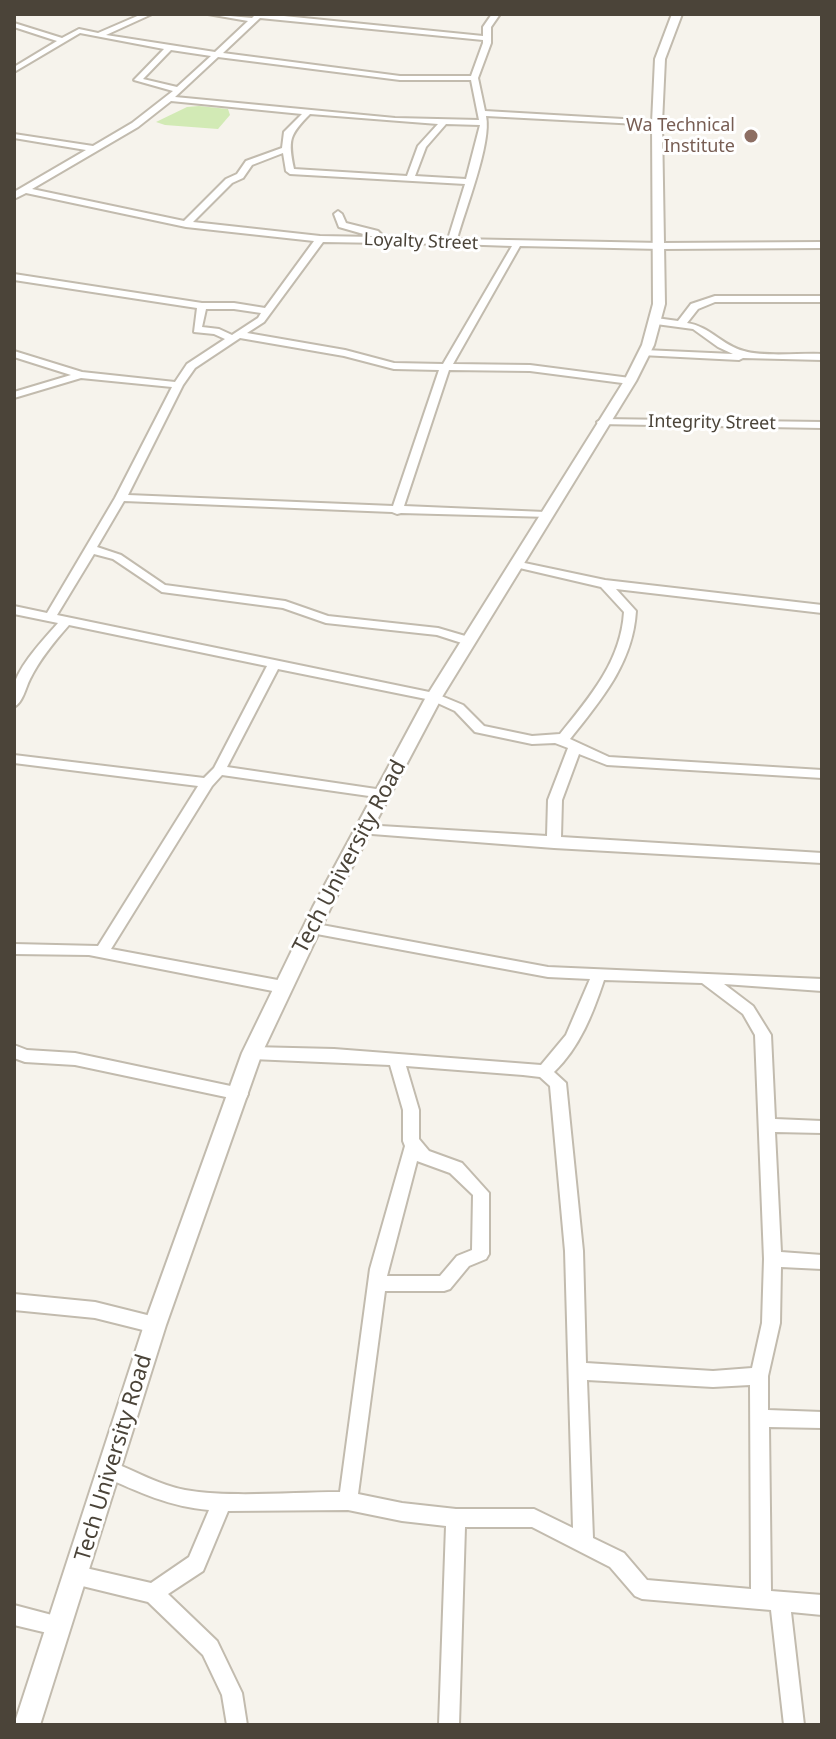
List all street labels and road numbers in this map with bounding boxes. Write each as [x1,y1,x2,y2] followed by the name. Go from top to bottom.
[363,229,479,255] street label: Loyalty Street
[648,411,776,435] street label: Integrity Street
[288,756,412,958] street label: Tech University Road
[70,1351,158,1565] street label: Tech University Road

